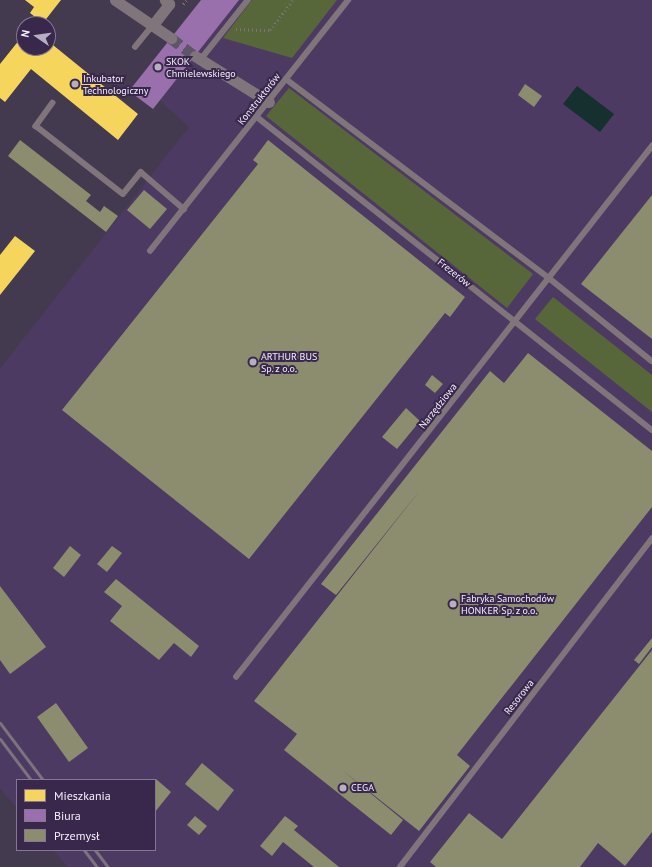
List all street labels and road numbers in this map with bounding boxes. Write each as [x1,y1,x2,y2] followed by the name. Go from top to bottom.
[235,71,283,127] street label: Konstruktorów
[435,256,473,290] street label: Frezerów
[416,381,460,431] street label: Narzędziowa
[502,677,536,717] street label: Resorowa

